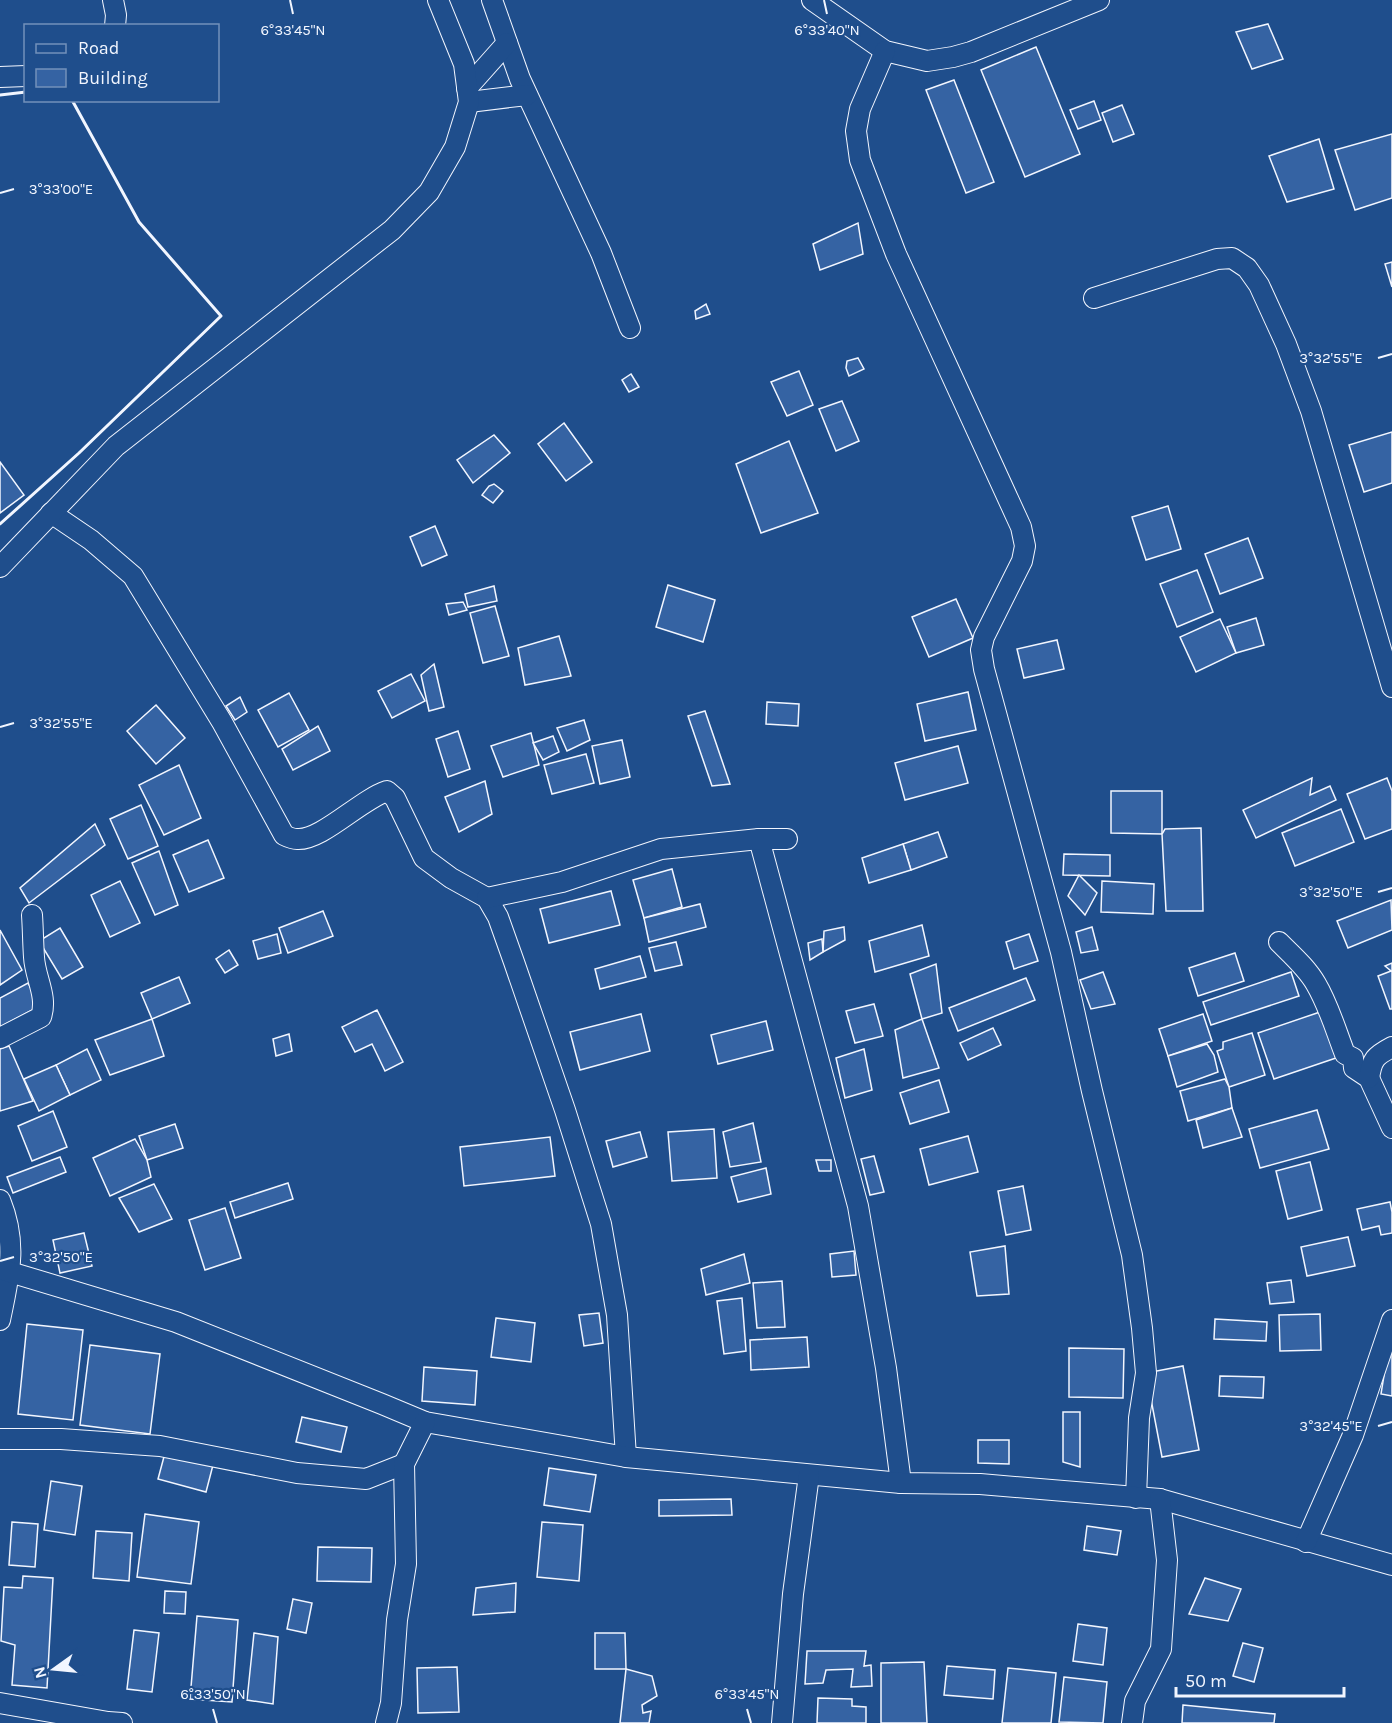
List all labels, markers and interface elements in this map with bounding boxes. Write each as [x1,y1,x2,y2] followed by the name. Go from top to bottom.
[260,21,326,39] text: 6°33'45"N
[794,21,860,39] text: 6°33'40"N
[24,24,219,102] legend
[78,37,119,59] text: Road
[78,67,148,89] text: Building
[29,180,93,198] text: 3°33'00"E
[1299,349,1363,367] text: 3°32'55"E
[29,714,93,732] text: 3°32'55"E
[1299,883,1363,901] text: 3°32'50"E
[29,1248,93,1266] text: 3°32'50"E
[1299,1417,1363,1435] text: 3°32'45"E
[24,1639,84,1699] north arrow
[1176,1660,1344,1698] scale bar
[29,1665,51,1681] text: N
[1185,1670,1227,1692] text: 50 m
[180,1685,246,1703] text: 6°33'50"N
[714,1685,780,1703] text: 6°33'45"N

